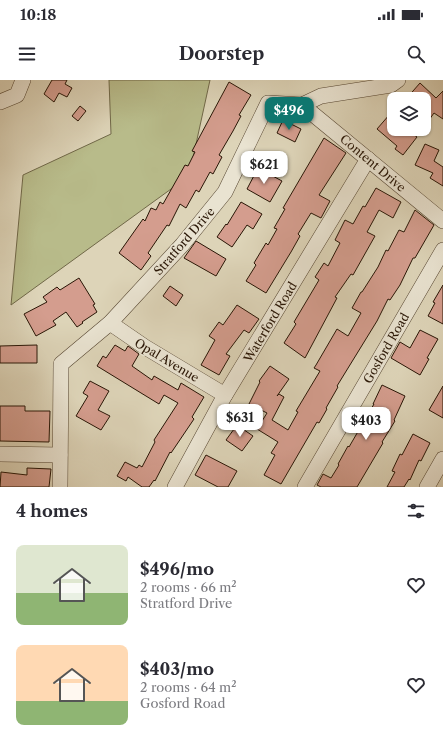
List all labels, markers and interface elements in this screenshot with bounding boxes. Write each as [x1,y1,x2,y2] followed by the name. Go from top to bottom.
[20,5,57,24] text: 10:18
[16,43,38,65] icon: menu
[179,43,264,65] text: Doorstep
[405,43,427,65] icon: search
[387,92,431,136] map controls
[387,92,431,136] button: layers
[265,97,313,131] pin: $496
[274,102,304,118] text: $496
[337,131,409,195] street label: Content Drive
[240,151,288,185] pin: $621
[250,156,278,172] text: $621
[150,204,218,278] street label: Stratford Drive
[240,279,300,366] street label: Waterford Road
[360,310,413,386] street label: Gosford Road
[132,335,202,385] street label: Opal Avenue
[216,404,264,438] pin: $631
[342,407,390,441] pin: $403
[226,409,254,425] text: $631
[351,412,381,428] text: $403
[405,500,427,522] icon: filters
[16,501,88,521] text: 4 homes
[140,559,214,579] text: $496/mo
[48,561,96,609] icon: home
[405,574,427,596] icon: heart
[140,579,237,595] text: 2 rooms · 66 m²
[140,595,232,611] text: Stratford Drive
[140,659,214,679] text: $403/mo
[48,661,96,709] icon: home
[405,674,427,696] icon: heart
[140,679,237,695] text: 2 rooms · 64 m²
[140,695,225,711] text: Gosford Road

